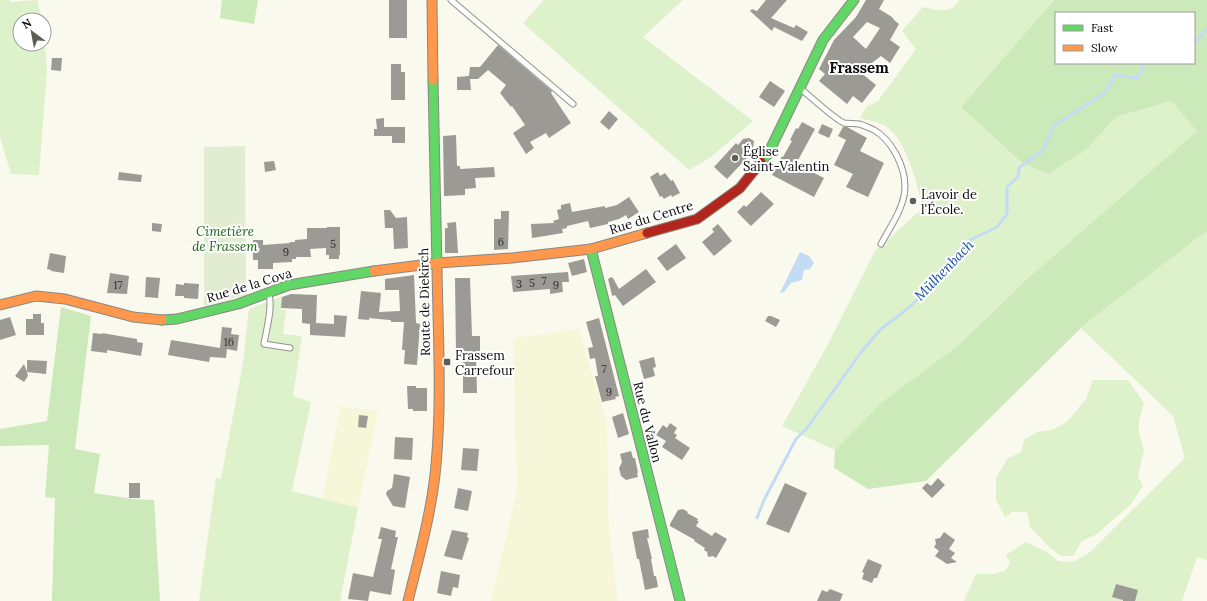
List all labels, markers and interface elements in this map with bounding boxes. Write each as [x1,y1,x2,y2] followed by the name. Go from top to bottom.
[12,12,52,52] north arrow
[1055,12,1195,64] legend
[19,15,34,32] text: N
[1091,20,1114,35] text: Fast
[1091,40,1118,55] text: Slow
[829,58,889,77] district label: Frassem
[743,143,829,175] place label: Église Saint-Valentin
[730,153,740,163] marker: Église Saint-Valentin
[921,186,977,218] place label: Lavoir de l'École.
[908,196,918,206] marker: Lavoir de l'École.
[607,197,695,238] street label: Rue du Centre
[192,223,258,255] park label: Cimetière de Frassem
[498,235,504,249] house number: 6
[911,236,977,304] water label: Mülhenbach
[330,237,336,251] house number: 5
[283,245,289,259] house number: 9
[415,247,434,356] street label: Route de Diekirch
[205,264,294,306] street label: Rue de la Cova
[541,274,547,288] house number: 7
[529,276,535,290] house number: 5
[516,277,522,291] house number: 3
[113,278,123,292] house number: 17
[553,278,559,292] house number: 9
[224,335,234,349] house number: 16
[455,347,515,379] place label: Frassem Carrefour
[442,357,452,367] marker: Frassem Carrefour
[601,362,607,376] house number: 7
[629,380,666,464] street label: Rue du Vallon
[606,385,612,399] house number: 9

